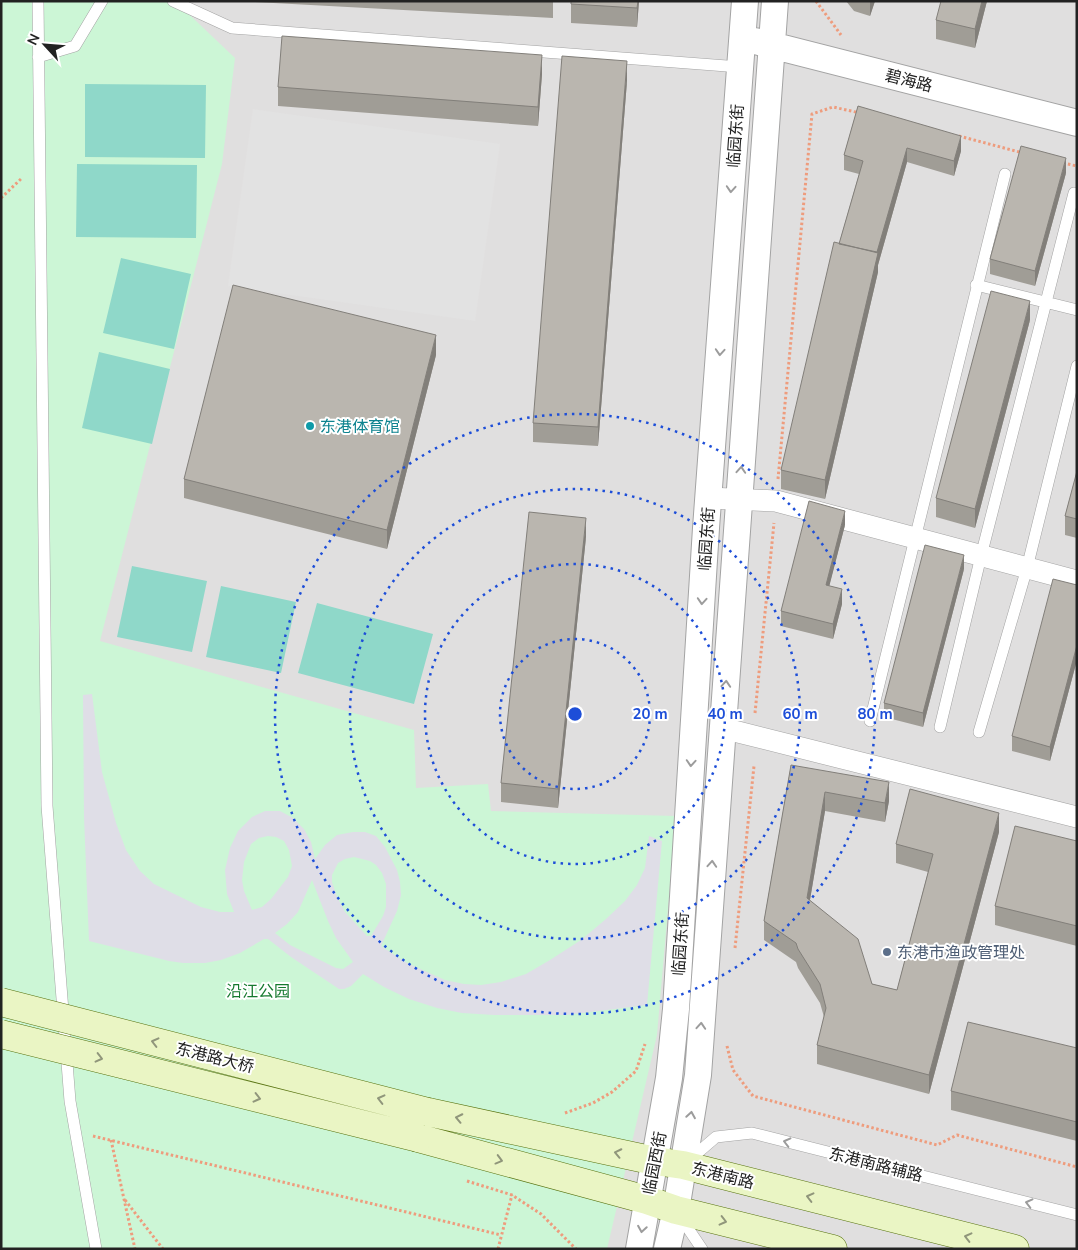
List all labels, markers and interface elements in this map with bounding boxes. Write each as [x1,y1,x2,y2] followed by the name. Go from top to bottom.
[20,20,70,70] north arrow
[23,31,45,48] text: N
[883,64,935,97] street label: 碧海路
[723,103,749,169] street label: 临园东街
[726,186,737,194] one-way arrow
[715,348,726,356] one-way arrow
[320,416,400,438] place label: 东港体育馆
[304,420,316,432] marker: 东港体育馆
[736,466,747,474] one-way arrow
[694,506,720,572] street label: 临园东街
[696,597,707,605] one-way arrow
[720,680,731,688] one-way arrow
[632,704,668,724] text: 20 m
[707,704,743,724] text: 40 m
[782,704,818,724] text: 60 m
[857,704,893,724] text: 80 m
[566,705,584,723] centre of rings
[686,759,697,767] one-way arrow
[707,860,718,868] one-way arrow
[668,911,694,977] street label: 临园东街
[897,942,1025,964] place label: 东港市渔政管理处
[881,946,893,958] marker: 东港市渔政管理处
[226,981,290,1003] park label: 沿江公园
[695,1022,706,1030] one-way arrow
[151,1037,160,1048] one-way arrow
[173,1038,256,1078] street label: 东港路大桥
[95,1052,104,1063] one-way arrow
[253,1092,262,1103] one-way arrow
[377,1095,385,1105] one-way arrow
[686,1110,696,1119] one-way arrow
[455,1113,463,1124] one-way arrow
[638,1130,672,1197] street label: 临园西街
[784,1137,792,1147] one-way arrow
[827,1143,925,1187] street label: 东港南路辅路
[613,1148,622,1159] one-way arrow
[495,1154,504,1165] one-way arrow
[689,1158,756,1194] street label: 东港南路
[806,1192,815,1203] one-way arrow
[1025,1198,1034,1209] one-way arrow
[719,1216,727,1226] one-way arrow
[637,1225,648,1233] one-way arrow
[963,1232,972,1243] one-way arrow

